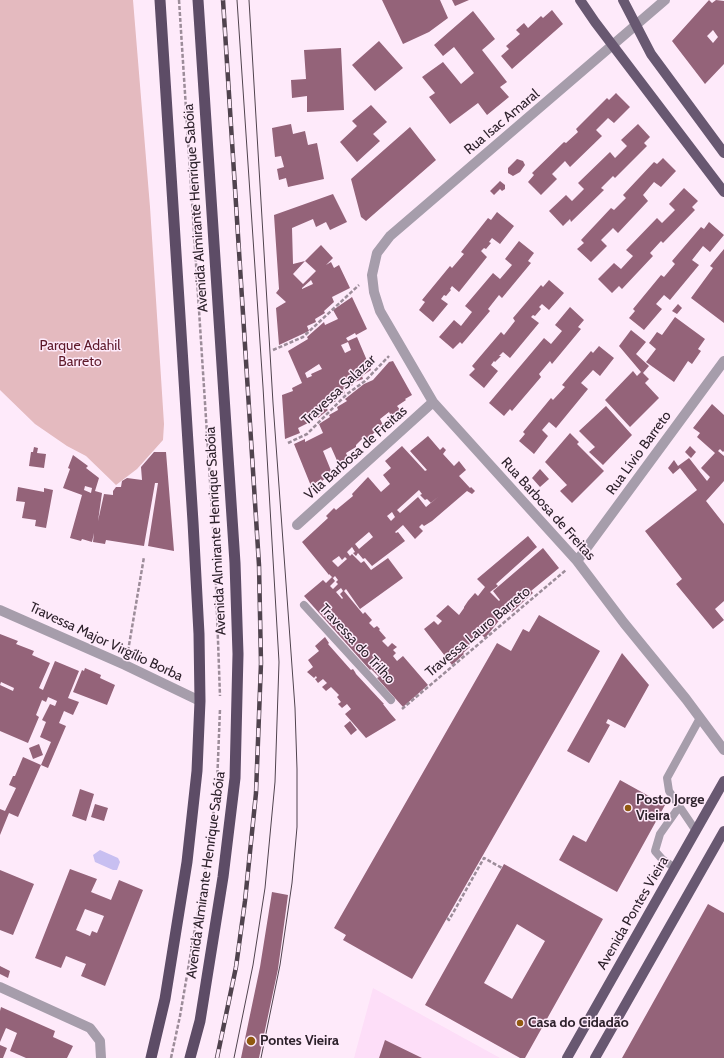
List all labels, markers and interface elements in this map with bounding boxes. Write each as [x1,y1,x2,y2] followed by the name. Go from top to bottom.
[461,86,543,158] street label: Rua Isac Amaral
[180,103,212,313] street label: Avenida Almirante Henrique Sabóia
[39,338,121,370] park label: Parque Adahil Barreto
[299,351,379,429] street label: Travessa Salazar
[301,402,411,504] street label: Vila Barbosa de Freitas
[603,408,675,498] street label: Rua Lívio Barreto
[202,426,230,636] street label: Avenida Almirante Henrique Sabóia
[497,454,599,564] street label: Rua Barbosa de Freitas
[422,583,534,681] street label: Travessa Lauro Barreto
[27,599,185,685] street label: Travessa Major Virgílio Borba
[316,601,398,687] street label: Travessa do Trilho
[183,770,229,980] street label: Avenida Almirante Henrique Sabóia
[636,792,704,824] place label: Posto Jorge Vieira
[623,803,633,813] marker: Posto Jorge Vieira
[594,853,672,973] street label: Avenida Pontes Vieira
[528,1015,629,1031] place label: Casa do Cidadão
[515,1018,525,1028] marker: Casa do Cidadão
[260,1033,339,1049] place label: Pontes Vieira
[245,1035,257,1047] marker: Pontes Vieira

